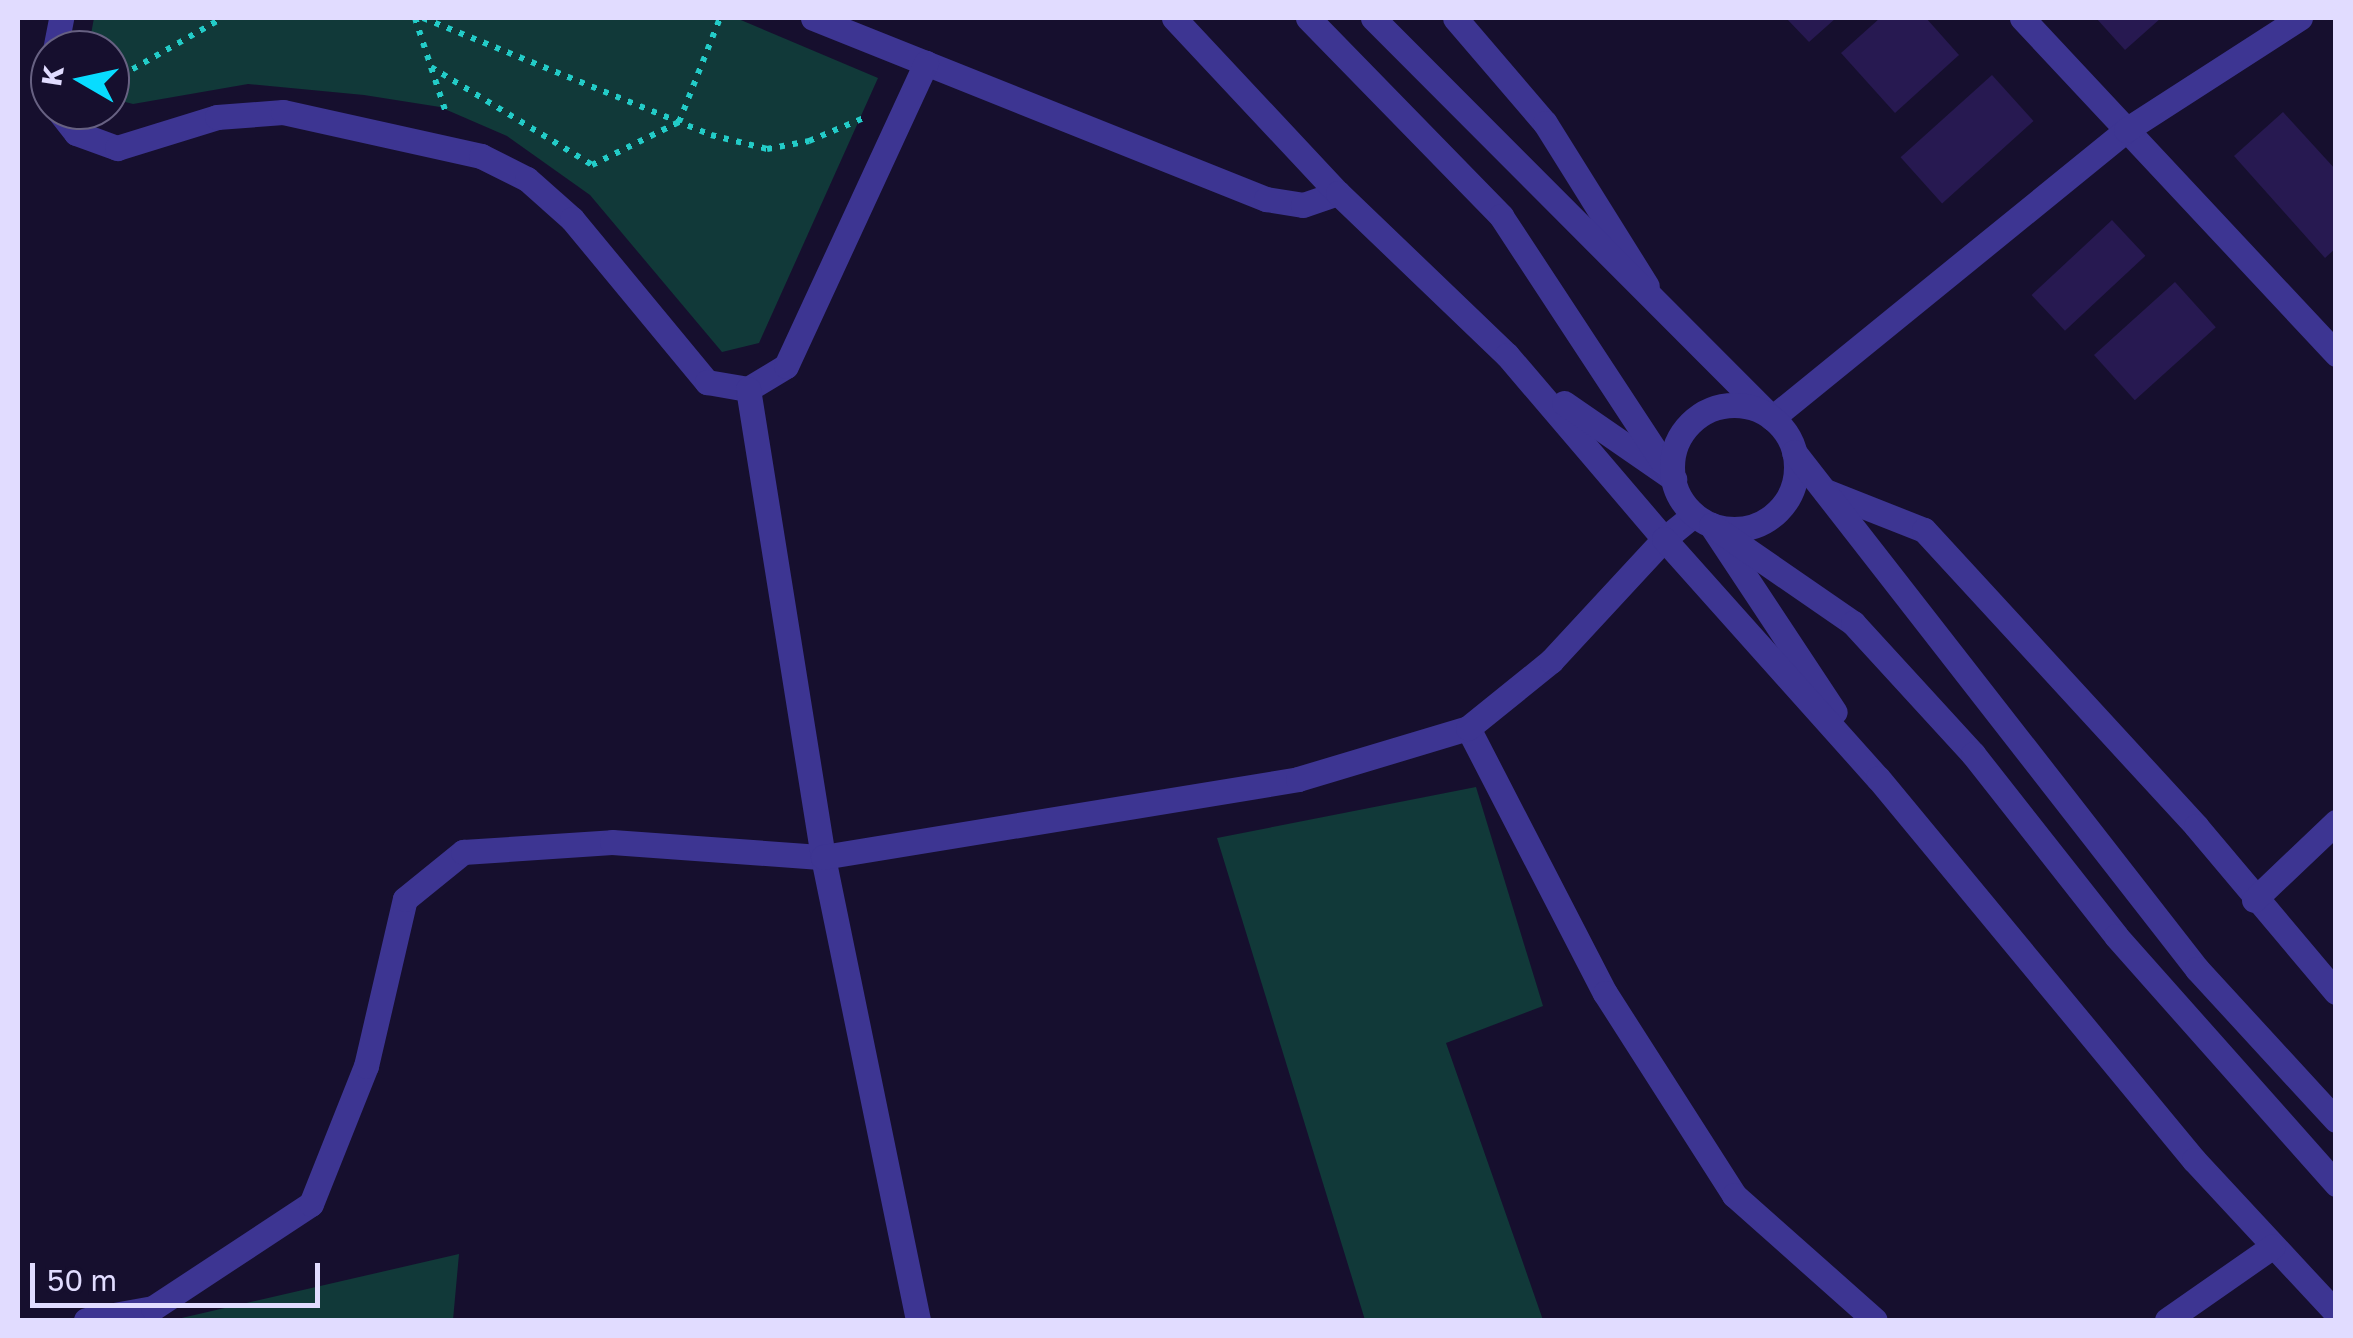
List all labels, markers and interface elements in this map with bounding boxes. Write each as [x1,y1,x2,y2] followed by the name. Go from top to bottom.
[30,30,130,130] north arrow
[34,63,70,88] text: K
[35,1243,325,1305] scale bar
[47,1262,117,1298] text: 50 m

